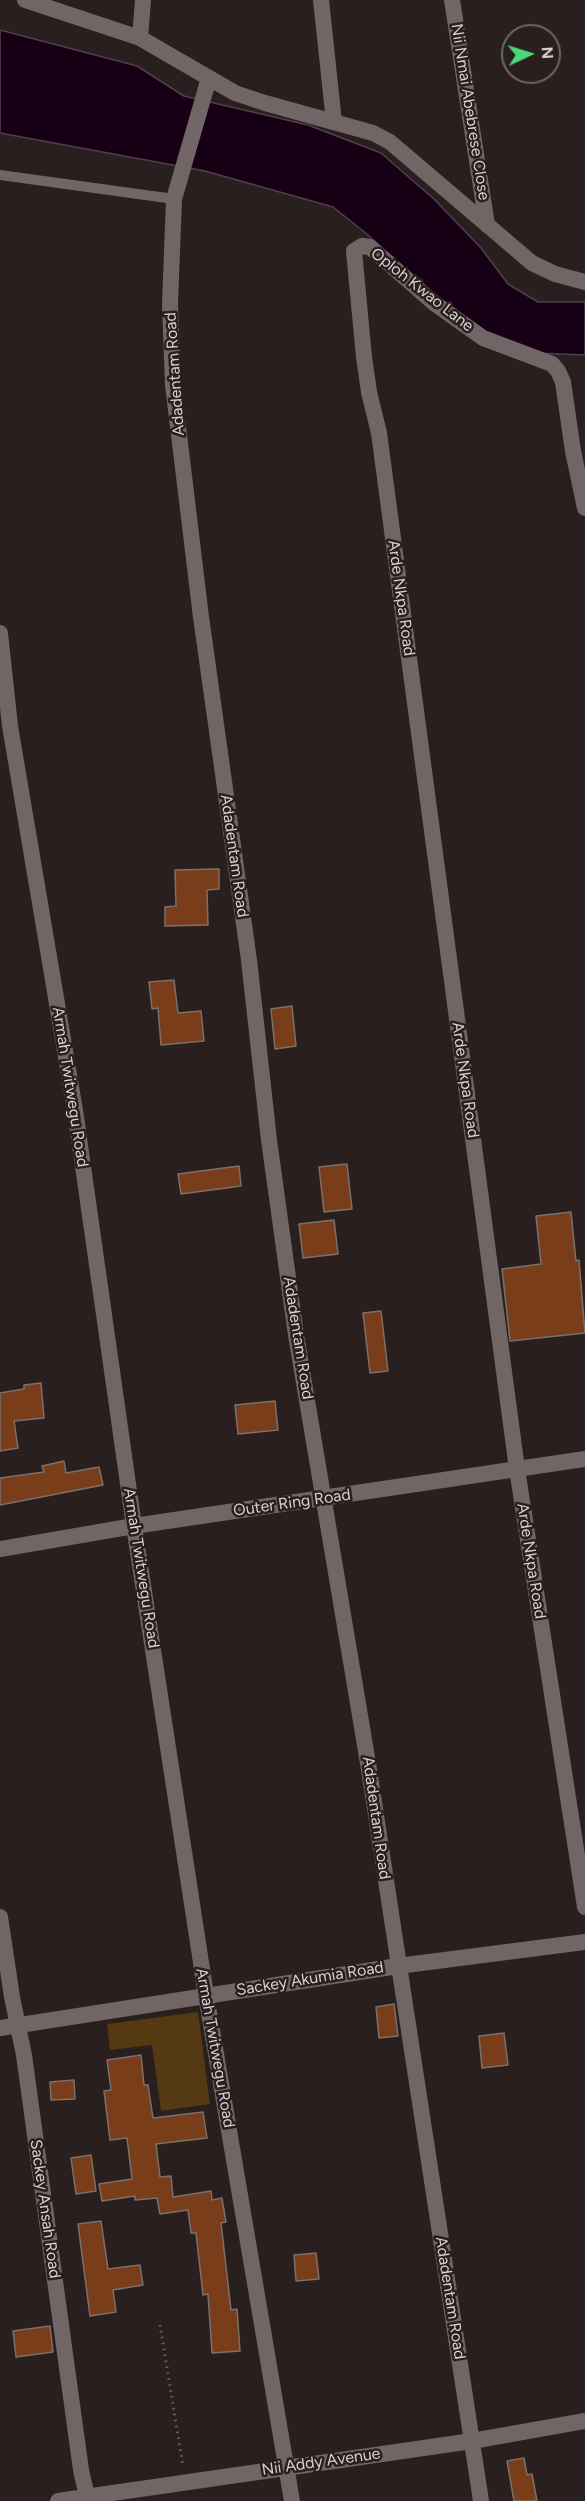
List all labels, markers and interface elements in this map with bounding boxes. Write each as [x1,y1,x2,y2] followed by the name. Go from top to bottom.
[447,22,493,202] street label: Nii Nmai Abebrese Close
[501,24,561,84] north arrow
[538,46,557,60] text: N
[367,244,477,336] street label: Oploh Kwao Lane
[161,312,189,436] street label: Adadentam Road
[383,539,419,657] street label: Arde Nkpa Road
[216,793,252,919] street label: Adadentam Road
[48,1005,92,1169] street label: Armah Twitwegu Road
[447,1021,483,1139] street label: Arde Nkpa Road
[279,1275,317,1401] street label: Adadentam Road
[232,1485,352,1521] street label: Outer Ring Road
[119,1486,163,1650] street label: Armah Twitwegu Road
[512,1502,550,1620] street label: Arde Nkpa Road
[358,1755,394,1881] street label: Adadentam Road
[235,1958,385,2000] street label: Sackey Akumia Road
[191,1967,239,2129] street label: Armah Twitwegu Road
[26,2138,64,2280] street label: Sackey Ansah Road
[431,2235,469,2361] street label: Adadentam Road
[260,2444,382,2480] street label: Nii Addy Avenue

